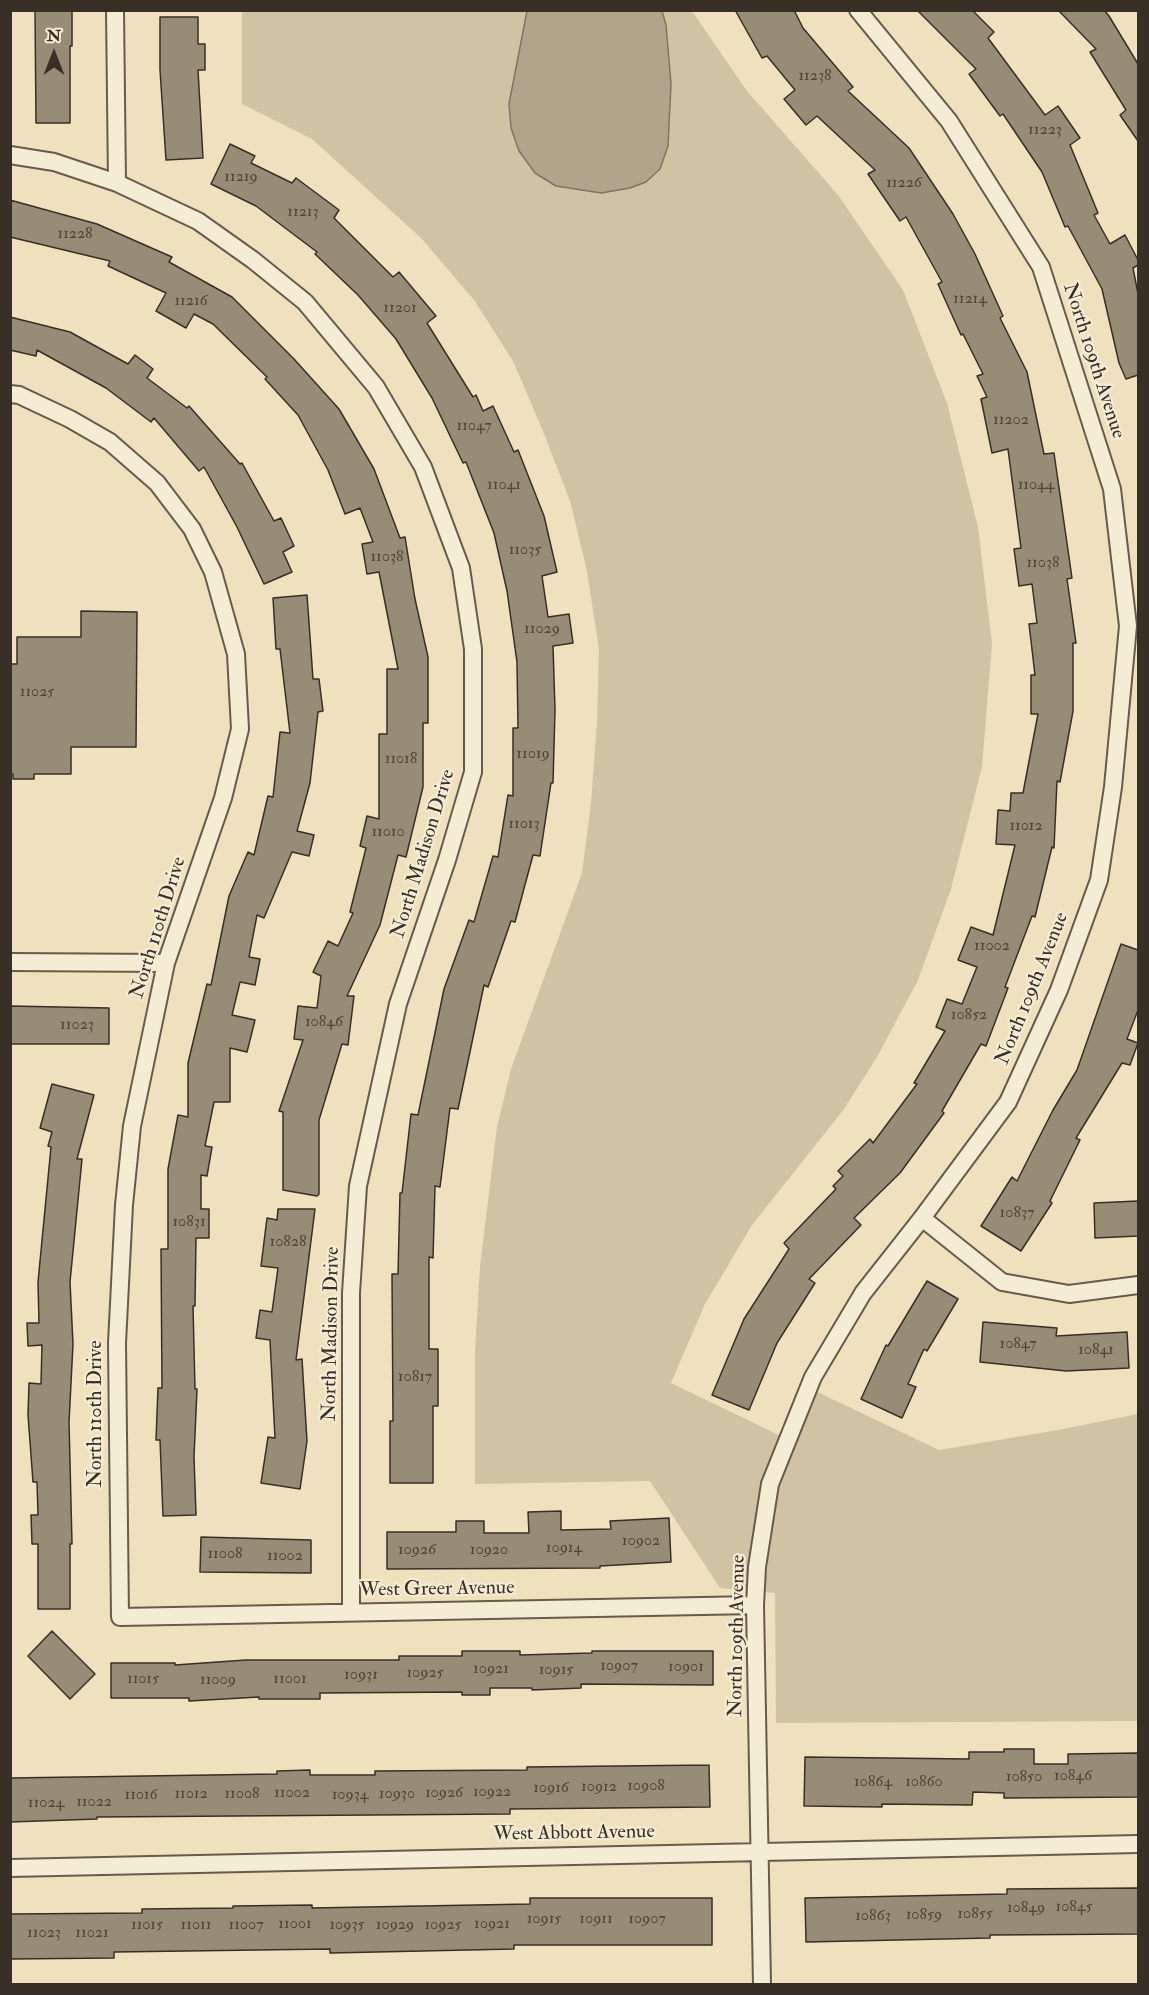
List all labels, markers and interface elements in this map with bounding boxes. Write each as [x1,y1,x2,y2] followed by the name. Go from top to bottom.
[24,24,84,84] north arrow
[47,26,61,46] text: N
[798,67,832,87] house number: 11238
[1028,121,1062,141] house number: 11223
[224,168,258,188] house number: 11219
[886,174,922,194] house number: 11226
[287,203,319,223] house number: 11213
[57,225,93,245] house number: 11228
[1057,280,1129,442] street label: North 109th Avenue
[953,290,987,310] house number: 11214
[174,292,208,312] house number: 11216
[383,299,417,319] house number: 11201
[993,411,1029,431] house number: 11202
[456,417,492,437] house number: 11047
[487,476,521,496] house number: 11041
[1018,476,1054,496] house number: 11044
[509,541,541,561] house number: 11035
[370,548,404,568] house number: 11038
[1026,554,1060,574] house number: 11038
[524,620,560,640] house number: 11029
[20,683,54,703] house number: 11025
[516,745,550,765] house number: 11019
[385,750,417,770] house number: 11018
[387,767,461,941] street label: North Madison Drive
[508,815,540,835] house number: 11013
[1009,817,1043,837] house number: 11012
[371,823,405,843] house number: 11010
[126,854,192,1002] street label: North 110th Drive
[991,909,1075,1069] street label: North 109th Avenue
[974,937,1010,957] house number: 11002
[951,1006,987,1026] house number: 10852
[305,1013,343,1033] house number: 10846
[60,1016,94,1036] house number: 11023
[1000,1204,1034,1224] house number: 10837
[172,1213,206,1233] house number: 10831
[270,1233,306,1253] house number: 10828
[318,1246,346,1422] street label: North Madison Drive
[1000,1335,1036,1355] house number: 10847
[85,1340,109,1488] street label: North 110th Drive
[1078,1341,1114,1361] house number: 10841
[398,1368,432,1388] house number: 10817
[622,1532,660,1552] house number: 10902
[546,1539,582,1559] house number: 10914
[398,1541,436,1561] house number: 10926
[470,1541,508,1561] house number: 10920
[207,1545,243,1565] house number: 11008
[267,1547,303,1567] house number: 11002
[725,1555,751,1717] street label: North 109th Avenue
[359,1577,515,1603] street label: West Greer Avenue
[600,1657,638,1677] house number: 10907
[668,1658,704,1678] house number: 10901
[473,1660,509,1680] house number: 10921
[539,1661,573,1681] house number: 10915
[406,1664,444,1684] house number: 10925
[344,1666,378,1686] house number: 10931
[127,1670,159,1690] house number: 11015
[273,1670,307,1690] house number: 11001
[200,1671,236,1691] house number: 11009
[1054,1767,1092,1787] house number: 10846
[1006,1768,1042,1788] house number: 10850
[854,1773,892,1793] house number: 10864
[905,1773,943,1793] house number: 10860
[627,1777,665,1797] house number: 10908
[581,1778,617,1798] house number: 10912
[533,1779,569,1799] house number: 10916
[473,1783,511,1803] house number: 10922
[274,1784,310,1804] house number: 11002
[425,1784,463,1804] house number: 10926
[174,1785,208,1805] house number: 11012
[224,1785,260,1805] house number: 11008
[379,1785,415,1805] house number: 10930
[124,1786,158,1806] house number: 11016
[332,1786,368,1806] house number: 10934
[76,1793,112,1813] house number: 11022
[28,1794,64,1814] house number: 11024
[493,1821,655,1847] street label: West Abbott Avenue
[1056,1898,1092,1918] house number: 10845
[1007,1899,1045,1919] house number: 10849
[957,1905,993,1925] house number: 10855
[906,1906,942,1926] house number: 10859
[855,1907,891,1927] house number: 10863
[527,1910,561,1930] house number: 10915
[579,1910,613,1930] house number: 10911
[628,1910,666,1930] house number: 10907
[278,1915,312,1935] house number: 11001
[474,1915,510,1935] house number: 10921
[131,1916,163,1936] house number: 11015
[181,1916,211,1936] house number: 11011
[228,1916,264,1936] house number: 11007
[329,1916,365,1936] house number: 10935
[376,1916,414,1936] house number: 10929
[424,1916,462,1936] house number: 10925
[27,1924,61,1944] house number: 11023
[75,1924,109,1944] house number: 11021

